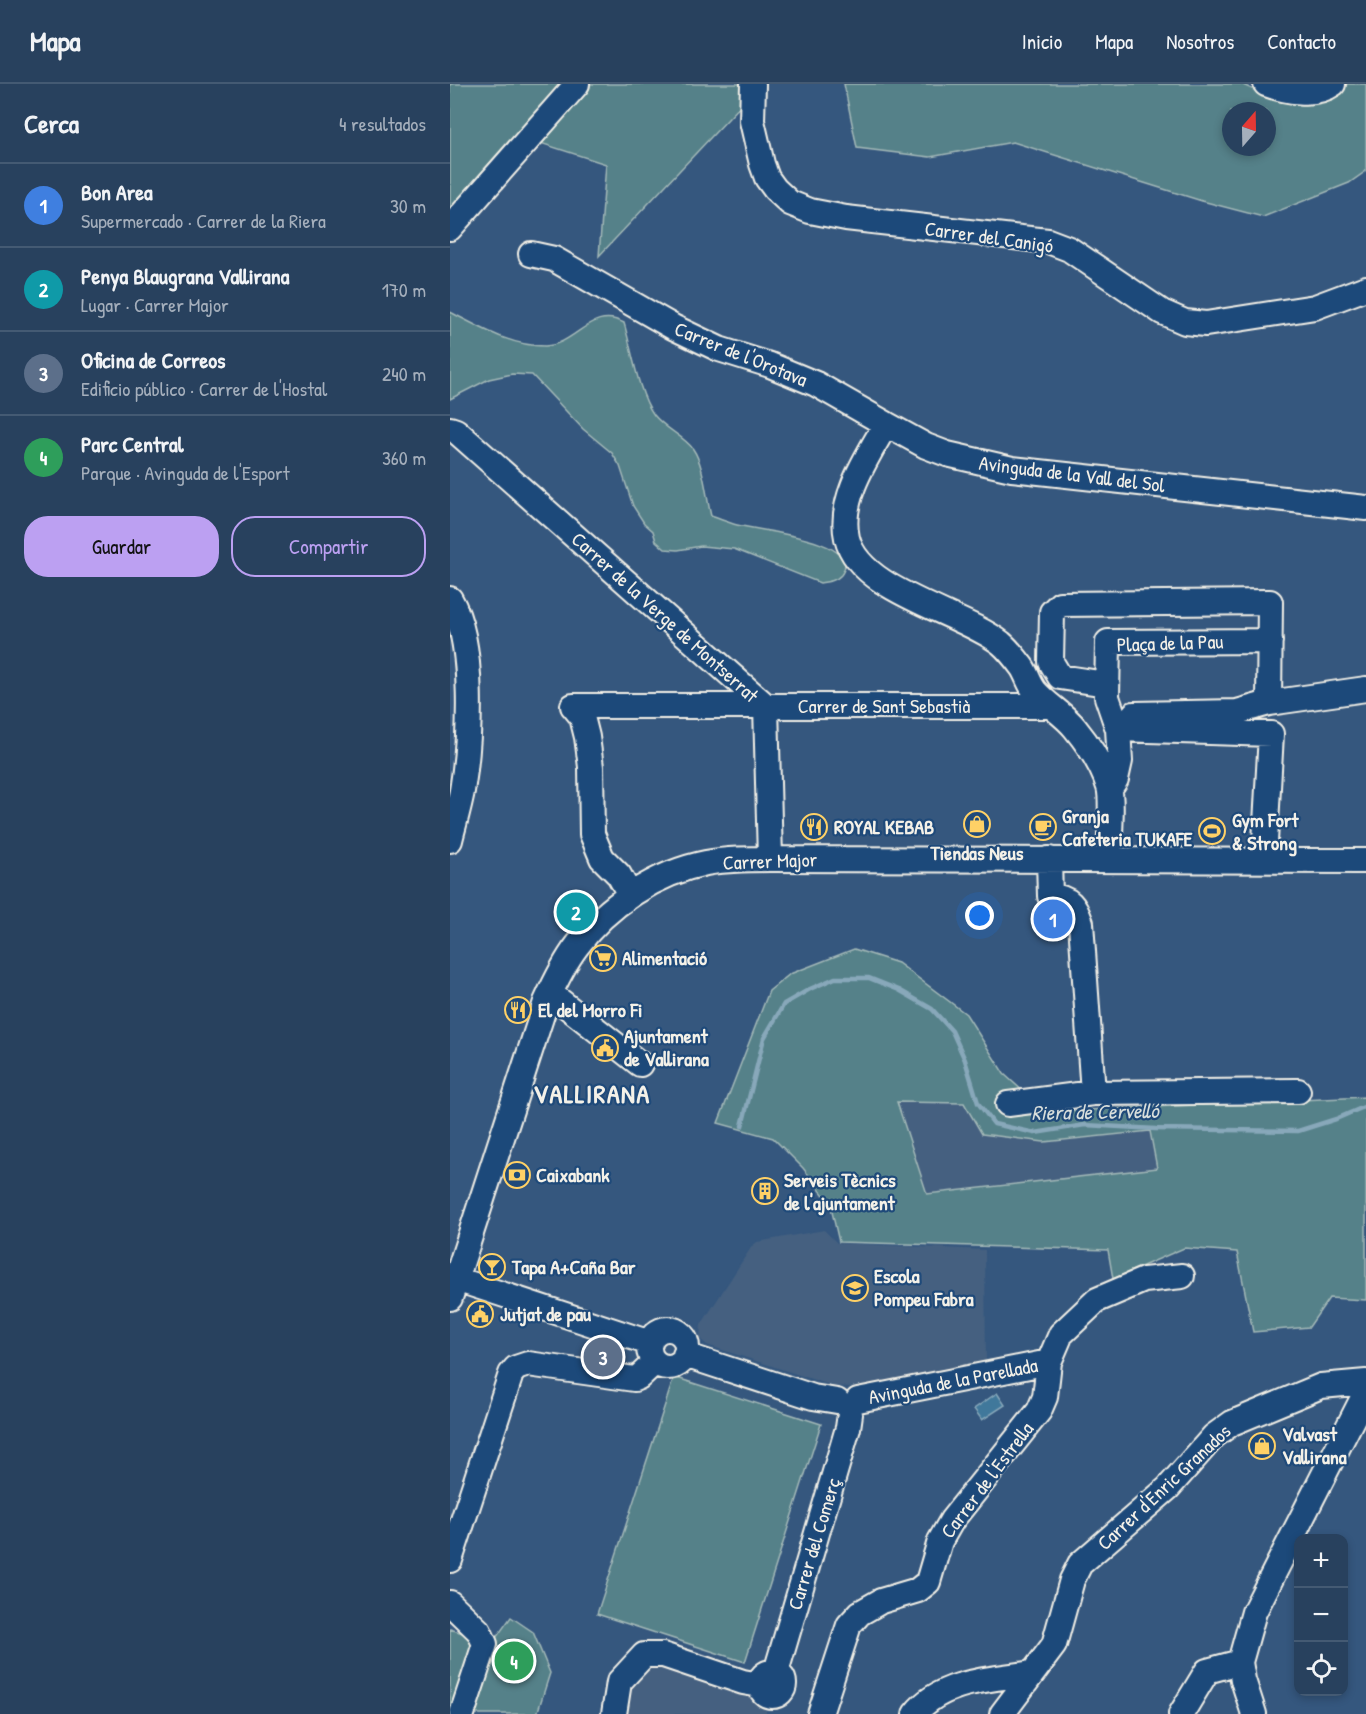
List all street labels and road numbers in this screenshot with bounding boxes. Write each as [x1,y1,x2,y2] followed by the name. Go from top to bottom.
[923,214,1055,259] street label: Carrer del Canigó
[671,315,812,392] street label: Carrer de l'Orotava
[978,449,1167,498] street label: Avinguda de la Vall del Sol
[566,525,765,709] street label: Carrer de la Verge de Montserrat
[1116,627,1224,658] street label: Plaça de la Pau
[798,692,970,719] street label: Carrer de Sant Sebastià
[722,845,818,876] street label: Carrer Major
[866,1351,1040,1410] street label: Avinguda de la Parellada
[934,1416,1039,1543] street label: Carrer de l'Estrella
[1091,1417,1237,1556] street label: Carrer d'Enric Granados
[781,1475,846,1613] street label: Carrer del Comerç

